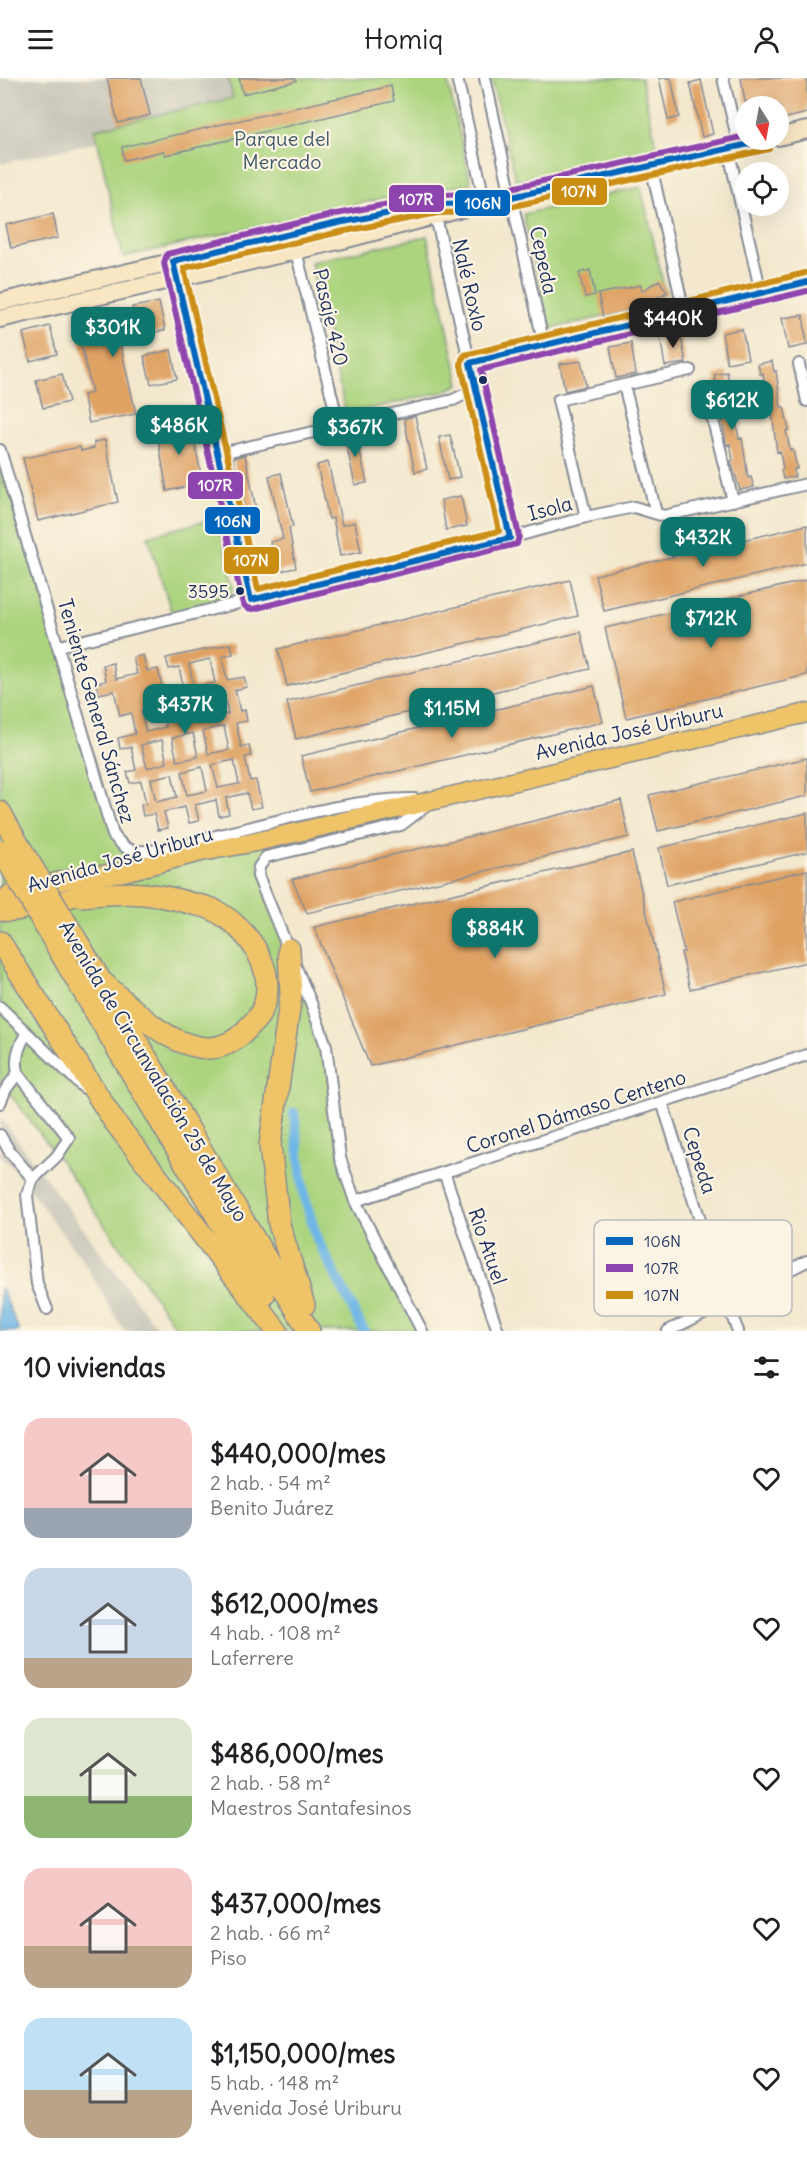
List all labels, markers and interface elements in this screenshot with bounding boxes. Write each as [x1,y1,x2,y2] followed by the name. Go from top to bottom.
[364,22,443,56] text: Homiq
[24,23,57,56] icon: menu
[750,23,783,56] icon: person
[735,96,789,150] north arrow
[735,96,789,216] map controls
[234,126,330,174] park label: Parque del Mercado
[735,162,789,216] button: locate
[551,177,608,206] line badge: 107N
[561,181,597,201] text: 107N
[388,184,445,213] line badge: 107R
[399,189,434,209] text: 107R
[454,189,511,217] line badge: 106N
[464,193,502,213] text: 106N
[525,224,563,296] street label: Cepeda
[447,236,493,334] street label: Nalé Roxlo
[308,266,354,368] street label: Pasaje 420
[631,298,715,349] pin: $440K
[643,305,703,330] text: $440K
[71,307,155,358] pin: $301K
[85,314,141,339] text: $301K
[477,374,489,386] unlabelled marker
[690,380,774,431] pin: $612K
[705,387,759,412] text: $612K
[137,405,221,456] pin: $486K
[313,407,397,458] pin: $367K
[150,412,208,437] text: $486K
[327,414,383,439] text: $367K
[187,471,244,500] line badge: 107R
[198,475,233,495] text: 107R
[525,490,575,526] street label: Isola
[204,506,261,535] line badge: 106N
[214,511,252,531] text: 106N
[661,517,745,568] pin: $432K
[674,524,732,549] text: $432K
[223,546,280,575] line badge: 107N
[233,550,269,570] text: 107N
[188,580,229,603] place label: 3595
[234,585,246,597] marker: 3595
[53,596,141,826] street label: Teniente General Sánchez
[669,598,753,649] pin: $712K
[685,605,737,630] text: $712K
[143,684,227,735] pin: $437K
[403,688,501,739] pin: $1.15M
[157,691,213,716] text: $437K
[423,695,481,720] text: $1.15M
[533,697,725,765] street label: Avenida José Uriburu
[24,821,216,897] street label: Avenida José Uriburu
[453,908,537,959] pin: $884K
[466,915,524,940] text: $884K
[54,916,254,1226] street label: Avenida de Circunvalación 25 de Mayo
[463,1064,689,1158] street label: Coronel Dámaso Centeno
[677,1123,723,1197] street label: Cepeda
[463,1204,513,1288] street label: Rio Atuel
[594,1220,792,1316] legend
[644,1231,681,1251] text: 106N
[644,1258,679,1278] text: 107R
[644,1285,680,1305] text: 107N
[24,1351,166,1384] text: 10 viviendas
[750,1351,783,1384] icon: filters
[210,1437,386,1470] text: $440,000/mes
[72,1442,144,1514] icon: home
[750,1462,783,1495] icon: heart
[210,1470,331,1495] text: 2 hab. · 54 m²
[210,1495,334,1520] text: Benito Juárez
[210,1587,378,1620] text: $612,000/mes
[72,1592,144,1664] icon: home
[750,1612,783,1645] icon: heart
[210,1620,341,1645] text: 4 hab. · 108 m²
[210,1645,294,1670] text: Laferrere
[210,1737,384,1770] text: $486,000/mes
[72,1742,144,1814] icon: home
[750,1762,783,1795] icon: heart
[210,1770,331,1795] text: 2 hab. · 58 m²
[210,1795,412,1820] text: Maestros Santafesinos
[210,1887,381,1920] text: $437,000/mes
[72,1892,144,1964] icon: home
[750,1912,783,1945] icon: heart
[210,1920,331,1945] text: 2 hab. · 66 m²
[210,1945,247,1970] text: Piso
[210,2037,395,2070] text: $1,150,000/mes
[72,2042,144,2114] icon: home
[750,2062,783,2095] icon: heart
[210,2070,339,2095] text: 5 hab. · 148 m²
[210,2095,402,2120] text: Avenida José Uriburu

